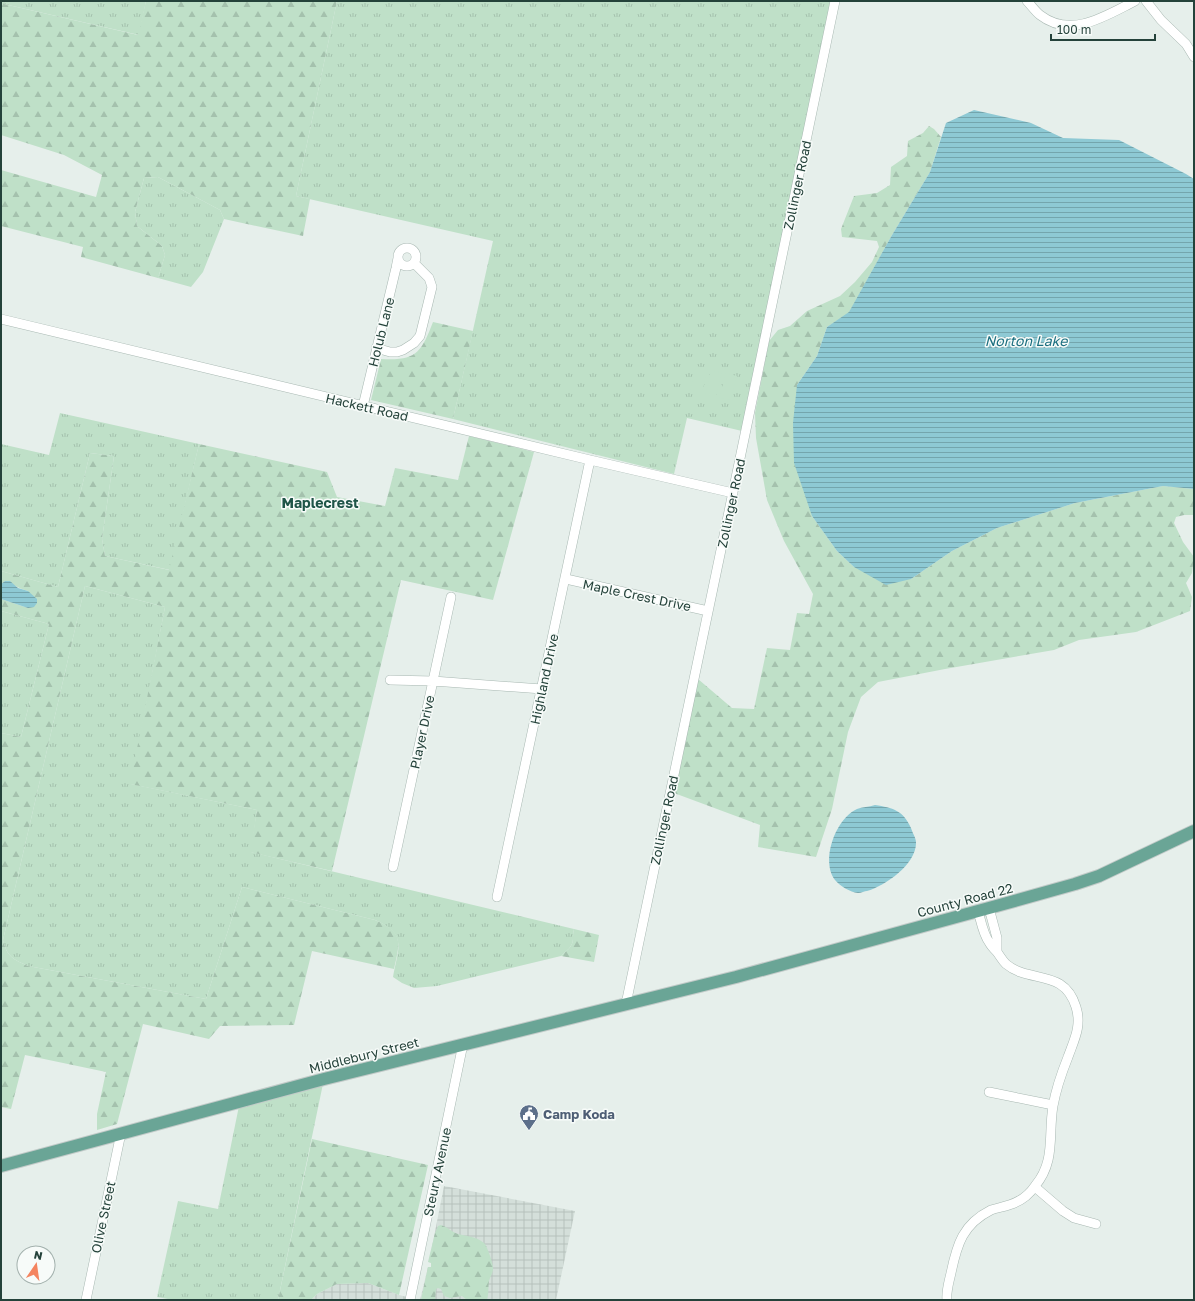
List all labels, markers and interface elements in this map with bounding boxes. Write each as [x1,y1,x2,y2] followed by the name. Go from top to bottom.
[1051,16,1155,42] scale bar
[1057,22,1091,37] text: 100 m
[780,139,814,231] street label: Zollinger Road
[365,295,397,369] street label: Holub Lane
[985,332,1068,349] water label: Norton Lake
[324,390,410,424] street label: Hackett Road
[714,457,748,549] street label: Zollinger Road
[282,494,359,511] district label: Maplecrest
[581,576,693,614] street label: Maple Crest Drive
[527,632,561,726] street label: Highland Drive
[406,694,438,770] street label: Player Drive
[647,774,681,866] street label: Zollinger Road
[915,880,1015,920] street label: County Road 22
[307,1034,421,1076] street label: Middlebury Street
[518,1103,540,1131] public building icon: Camp Koda
[543,1106,615,1122] place label: Camp Koda
[420,1126,454,1218] street label: Steury Avenue
[88,1179,118,1255] street label: Olive Street
[16,1245,56,1285] north arrow
[33,1247,44,1262] text: N

